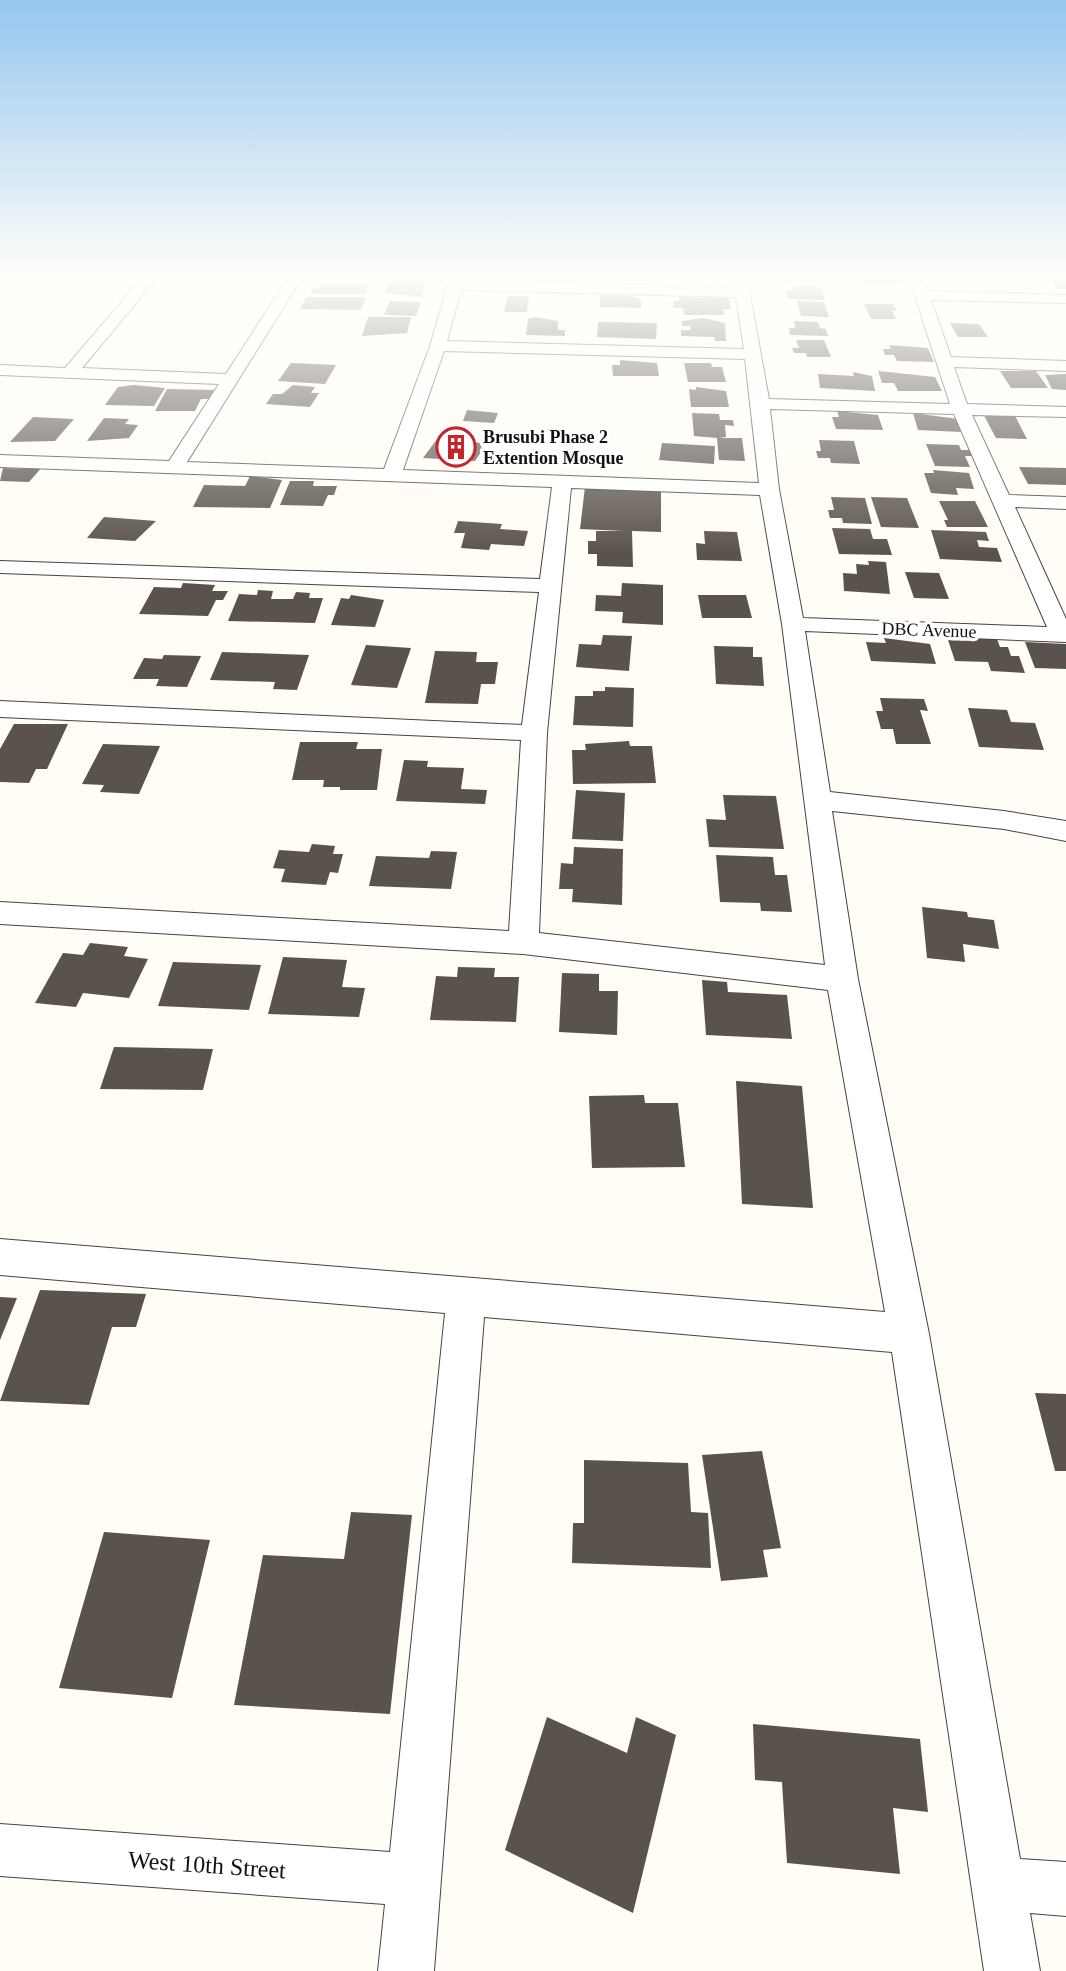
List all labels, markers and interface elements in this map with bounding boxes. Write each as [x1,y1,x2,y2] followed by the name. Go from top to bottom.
[435,426,477,468] building icon: Brusubi Phase 2 Extention Mosque
[483,427,624,468] place label: Brusubi Phase 2 Extention Mosque
[881,618,977,642] street label: DBC Avenue
[127,1847,287,1884] street label: West 10th Street

